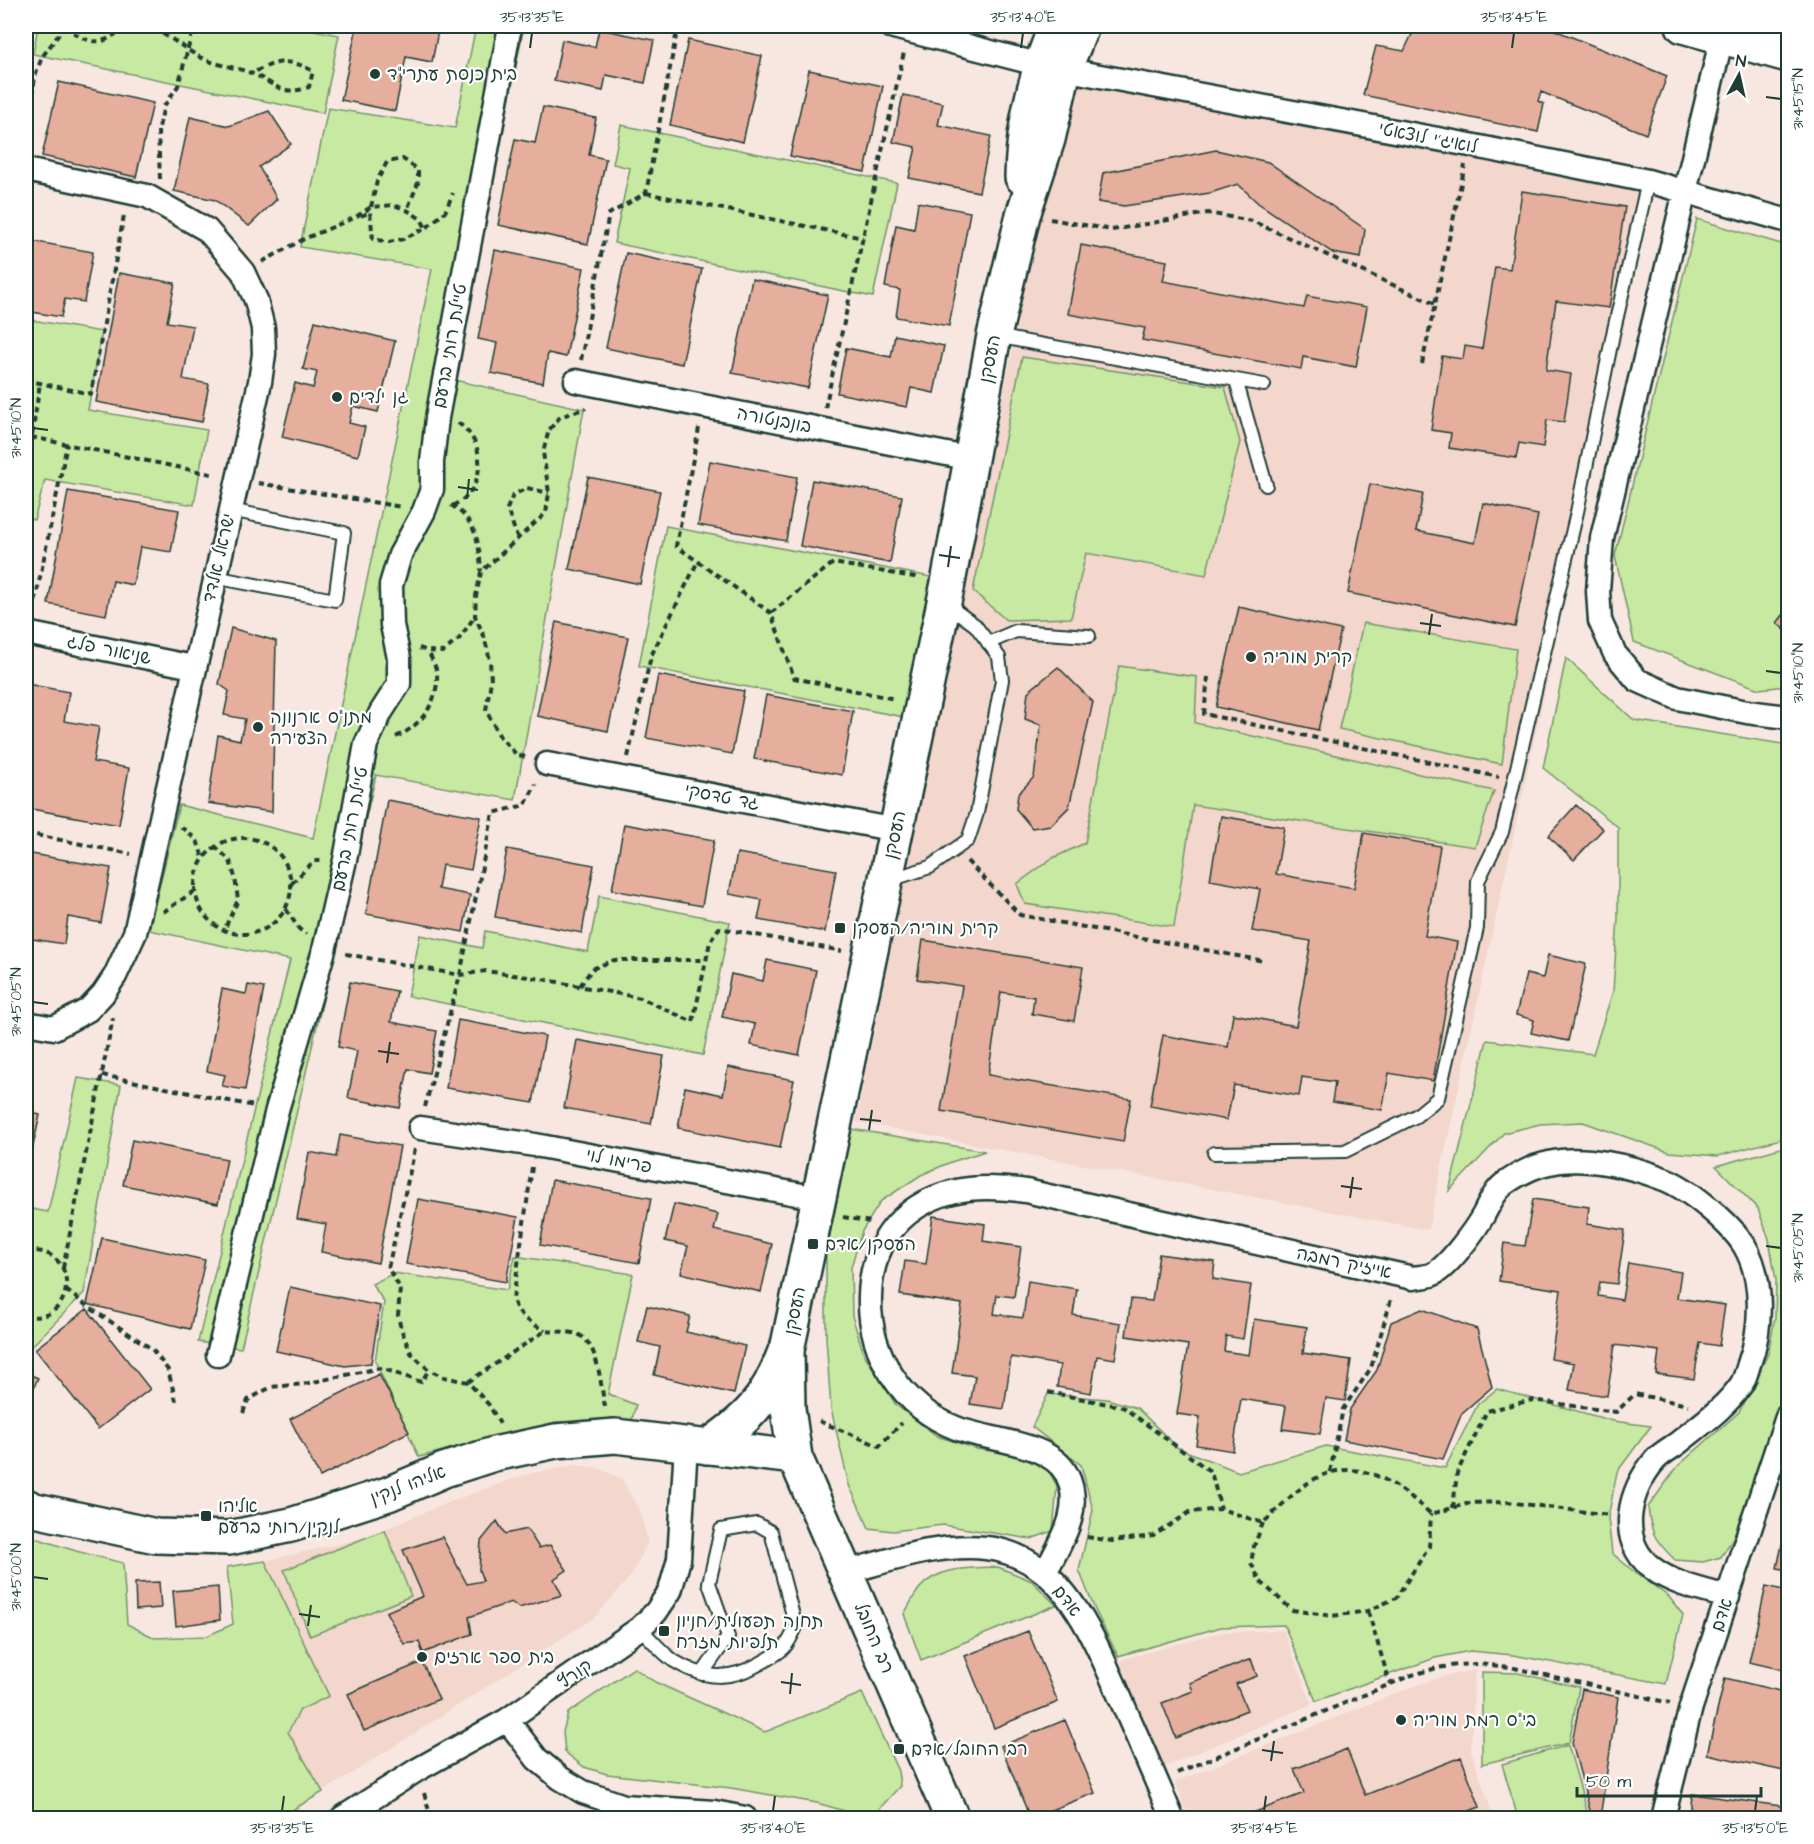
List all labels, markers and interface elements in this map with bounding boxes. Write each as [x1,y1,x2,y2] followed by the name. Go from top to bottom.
[500,7,564,28] text: 35°13'35"E
[990,7,1056,28] text: 35°13'40"E
[1481,7,1548,28] text: 35°13'45"E
[1709,45,1769,105] north arrow
[1734,50,1747,73] text: N
[387,62,517,87] place label: בית כנסת עתרי"ד
[368,67,382,81] marker: בית כנסת עתרי"ד
[1788,68,1809,130] text: 31°45'15"N
[1376,116,1480,160] street label: לואיג'י לוצאטי
[427,282,473,410] street label: טיילת רותי ברעם
[973,333,1007,385] street label: העסקן
[349,385,409,410] place label: גן ילדים
[330,390,344,404] marker: גן ילדים
[6,398,27,458] text: 31°45'10"N
[734,401,814,439] street label: בונבנטורה
[197,511,241,605] street label: ישראל אלדד
[64,629,154,671] street label: שניאור פלג
[1788,643,1809,703] text: 31°45'10"N
[1263,645,1352,670] place label: קרית מוריה
[1244,650,1258,664] marker: קרית מוריה
[270,705,372,751] place label: מתנ"ס ארנונה הצעירה
[251,720,265,734] marker: מתנ"ס ארנונה הצעירה
[326,765,374,893] street label: טיילת רותי ברעם
[682,777,762,817] street label: גד טדסקי
[878,808,912,862] street label: העסקן
[852,916,999,941] place label: קרית מוריה/העסקן
[833,921,847,935] marker: קרית מוריה/העסקן
[6,967,27,1037] text: 31°45'05"N
[584,1142,654,1180] street label: פרימו לוי
[1788,1213,1809,1283] text: 31°45'05"N
[825,1232,916,1257] place label: העסקן/אדם
[806,1237,820,1251] marker: העסקן/אדם
[1294,1241,1394,1285] street label: אייזיק רמבה
[778,1285,812,1337] street label: העסקן
[366,1459,450,1511] street label: אליהו לנקין
[218,1494,340,1540] place label: אליהו לנקין/רותי ברעם
[199,1509,213,1523] marker: אליהו לנקין/רותי ברעם
[6,1543,27,1611] text: 31°45'00"N
[1047,1580,1087,1622] street label: אדם
[1705,1595,1739,1635] street label: אדם
[848,1599,900,1677] street label: רב החובל
[676,1609,823,1655] place label: תחנה תפעולית/חניון תלפיות מזרח
[657,1624,671,1638] marker: תחנה תפעולית/חניון תלפיות מזרח
[434,1645,554,1670] place label: בית ספר ארזים
[415,1650,429,1664] marker: בית ספר ארזים
[553,1653,597,1695] street label: קורץ
[1413,1708,1536,1733] place label: בי"ס רמת מוריה
[1394,1713,1408,1727] marker: בי"ס רמת מוריה
[911,1737,1028,1762] place label: רב החובל/אדם
[892,1742,906,1756] marker: רב החובל/אדם
[1577,1760,1762,1798] scale bar
[1586,1769,1631,1794] text: 50 m
[250,1818,314,1839] text: 35°13'35"E
[740,1818,806,1839] text: 35°13'40"E
[1231,1818,1298,1839] text: 35°13'45"E
[1722,1818,1788,1839] text: 35°13'50"E

